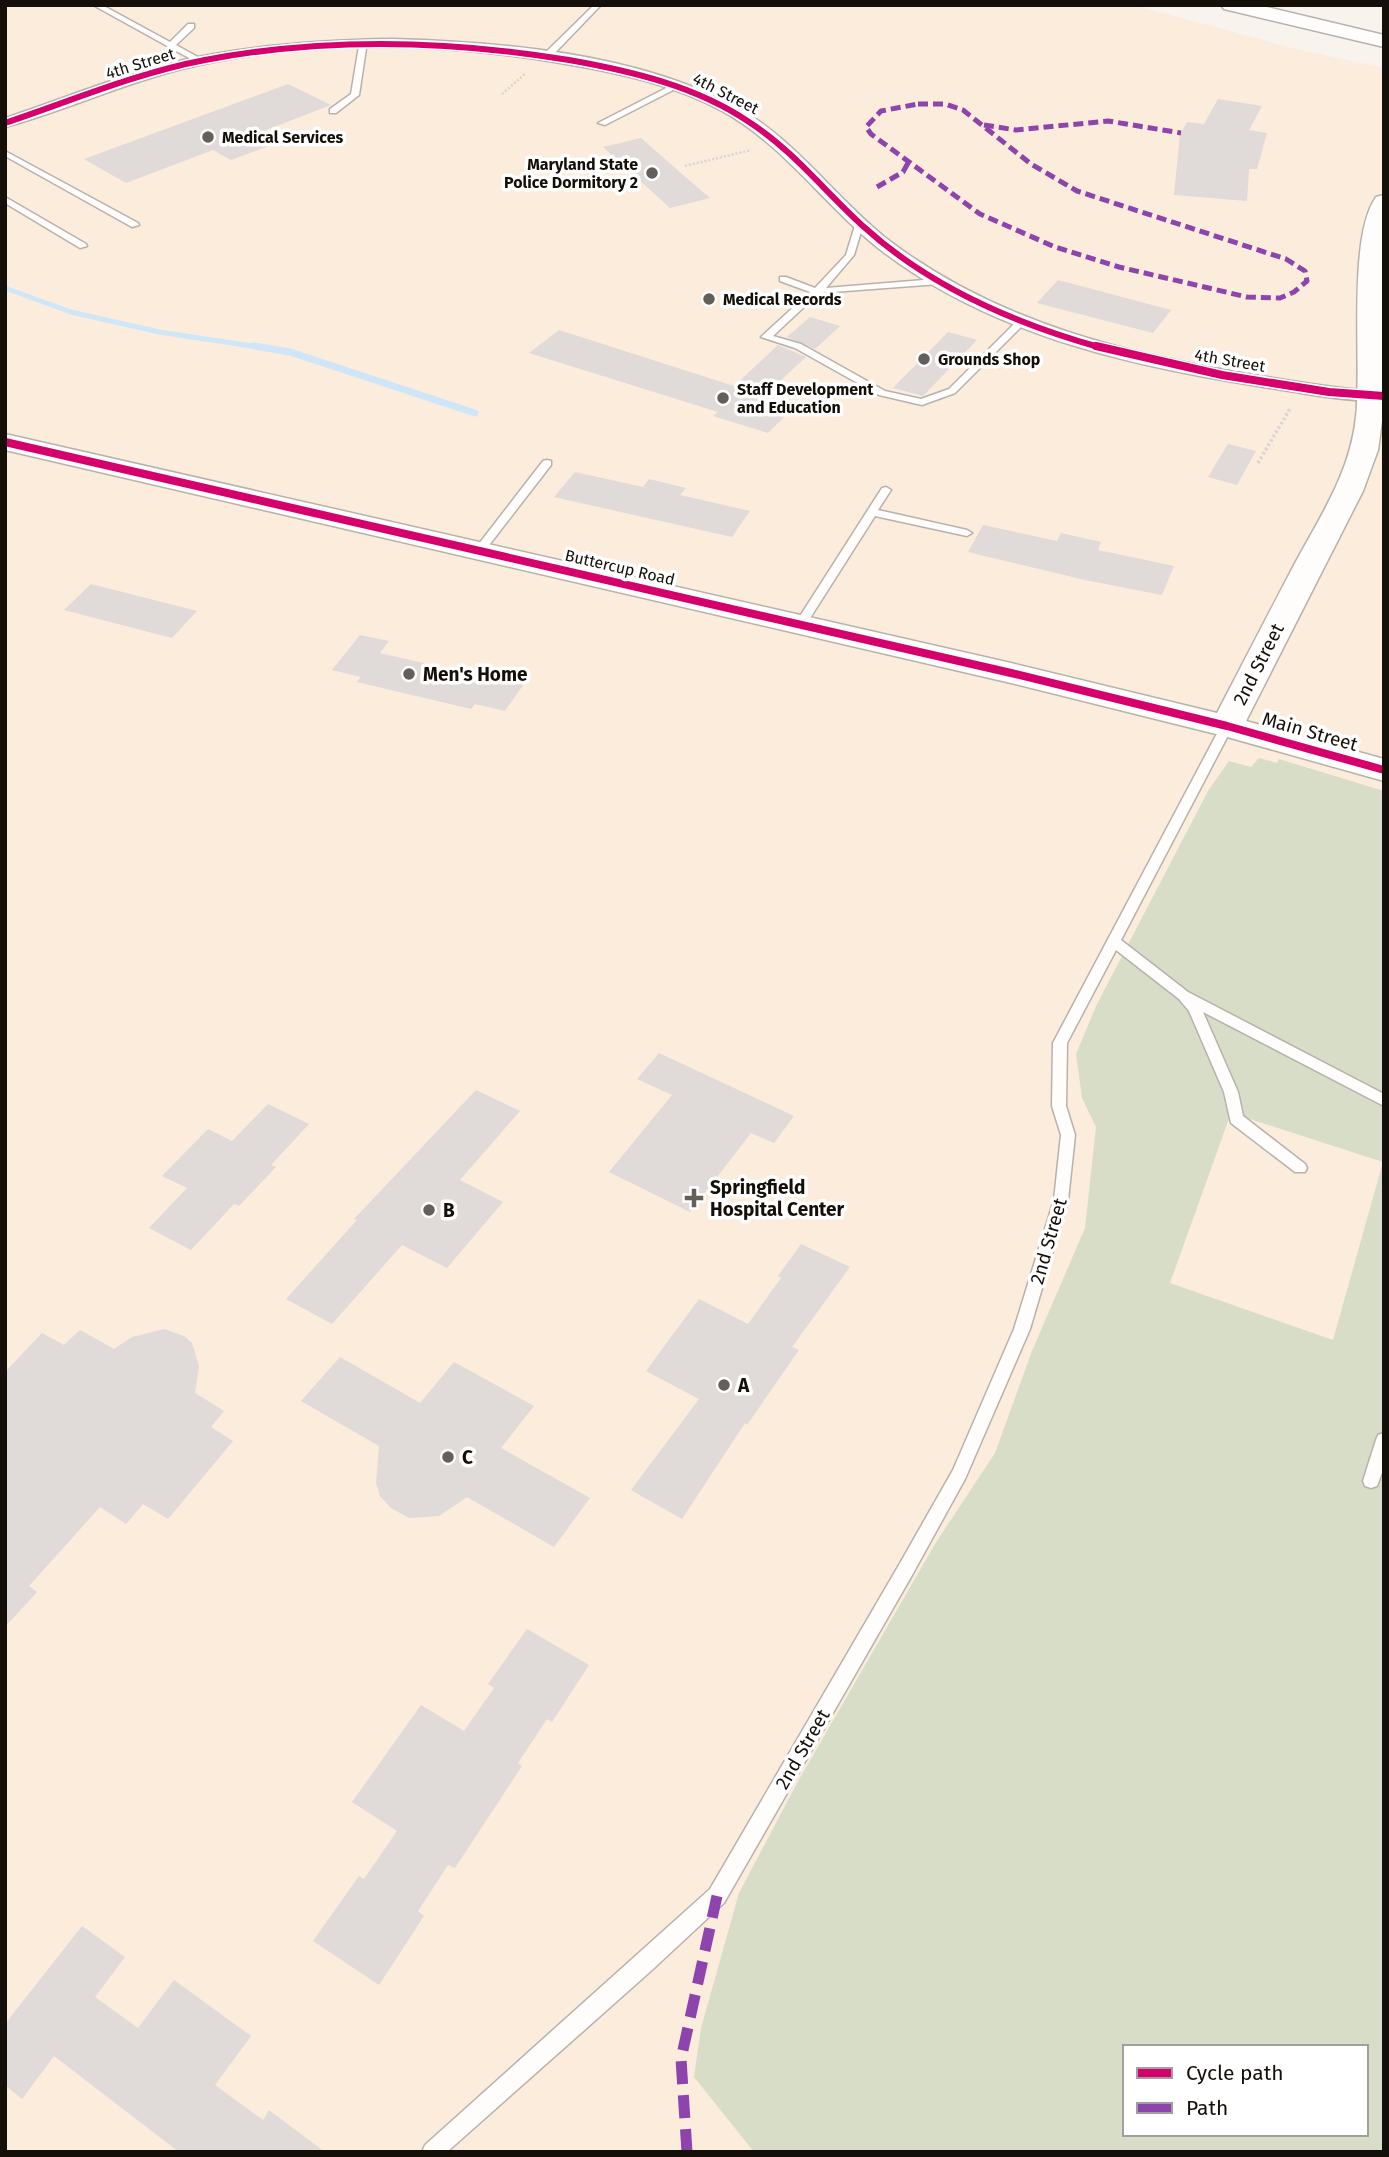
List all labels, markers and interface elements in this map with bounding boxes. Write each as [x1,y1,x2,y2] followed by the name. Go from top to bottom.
[103,44,177,83] street label: 4th Street
[690,69,762,118] street label: 4th Street
[222,128,343,147] place label: Medical Services
[200,129,216,145] marker: Medical Services
[504,155,638,192] place label: Maryland State Police Dormitory 2
[644,165,660,181] marker: Maryland State Police Dormitory 2
[723,290,842,309] place label: Medical Records
[701,291,717,307] marker: Medical Records
[1193,345,1267,376] street label: 4th Street
[938,350,1040,369] place label: Grounds Shop
[916,351,932,367] marker: Grounds Shop
[737,380,874,417] place label: Staff Development and Education
[715,390,731,406] marker: Staff Development and Education
[563,546,677,589] street label: Buttercup Road
[1228,619,1289,709] street label: 2nd Street
[423,663,528,686] place label: Men's Home
[401,666,417,682] marker: Men's Home
[1259,707,1360,756] street label: Main Street
[710,1176,845,1221] place label: Springfield Hospital Center
[684,1188,704,1208] marker: Springfield Hospital Center
[1025,1195,1072,1287] street label: 2nd Street
[443,1199,455,1222] place label: B
[421,1202,437,1218] marker: B
[737,1374,750,1397] place label: A
[716,1377,732,1393] marker: A
[462,1446,473,1469] place label: C
[440,1449,456,1465] marker: C
[770,1705,835,1793] street label: 2nd Street
[1123,2045,1368,2136] legend
[1186,2060,1284,2086] text: Cycle path
[1186,2095,1228,2121] text: Path

